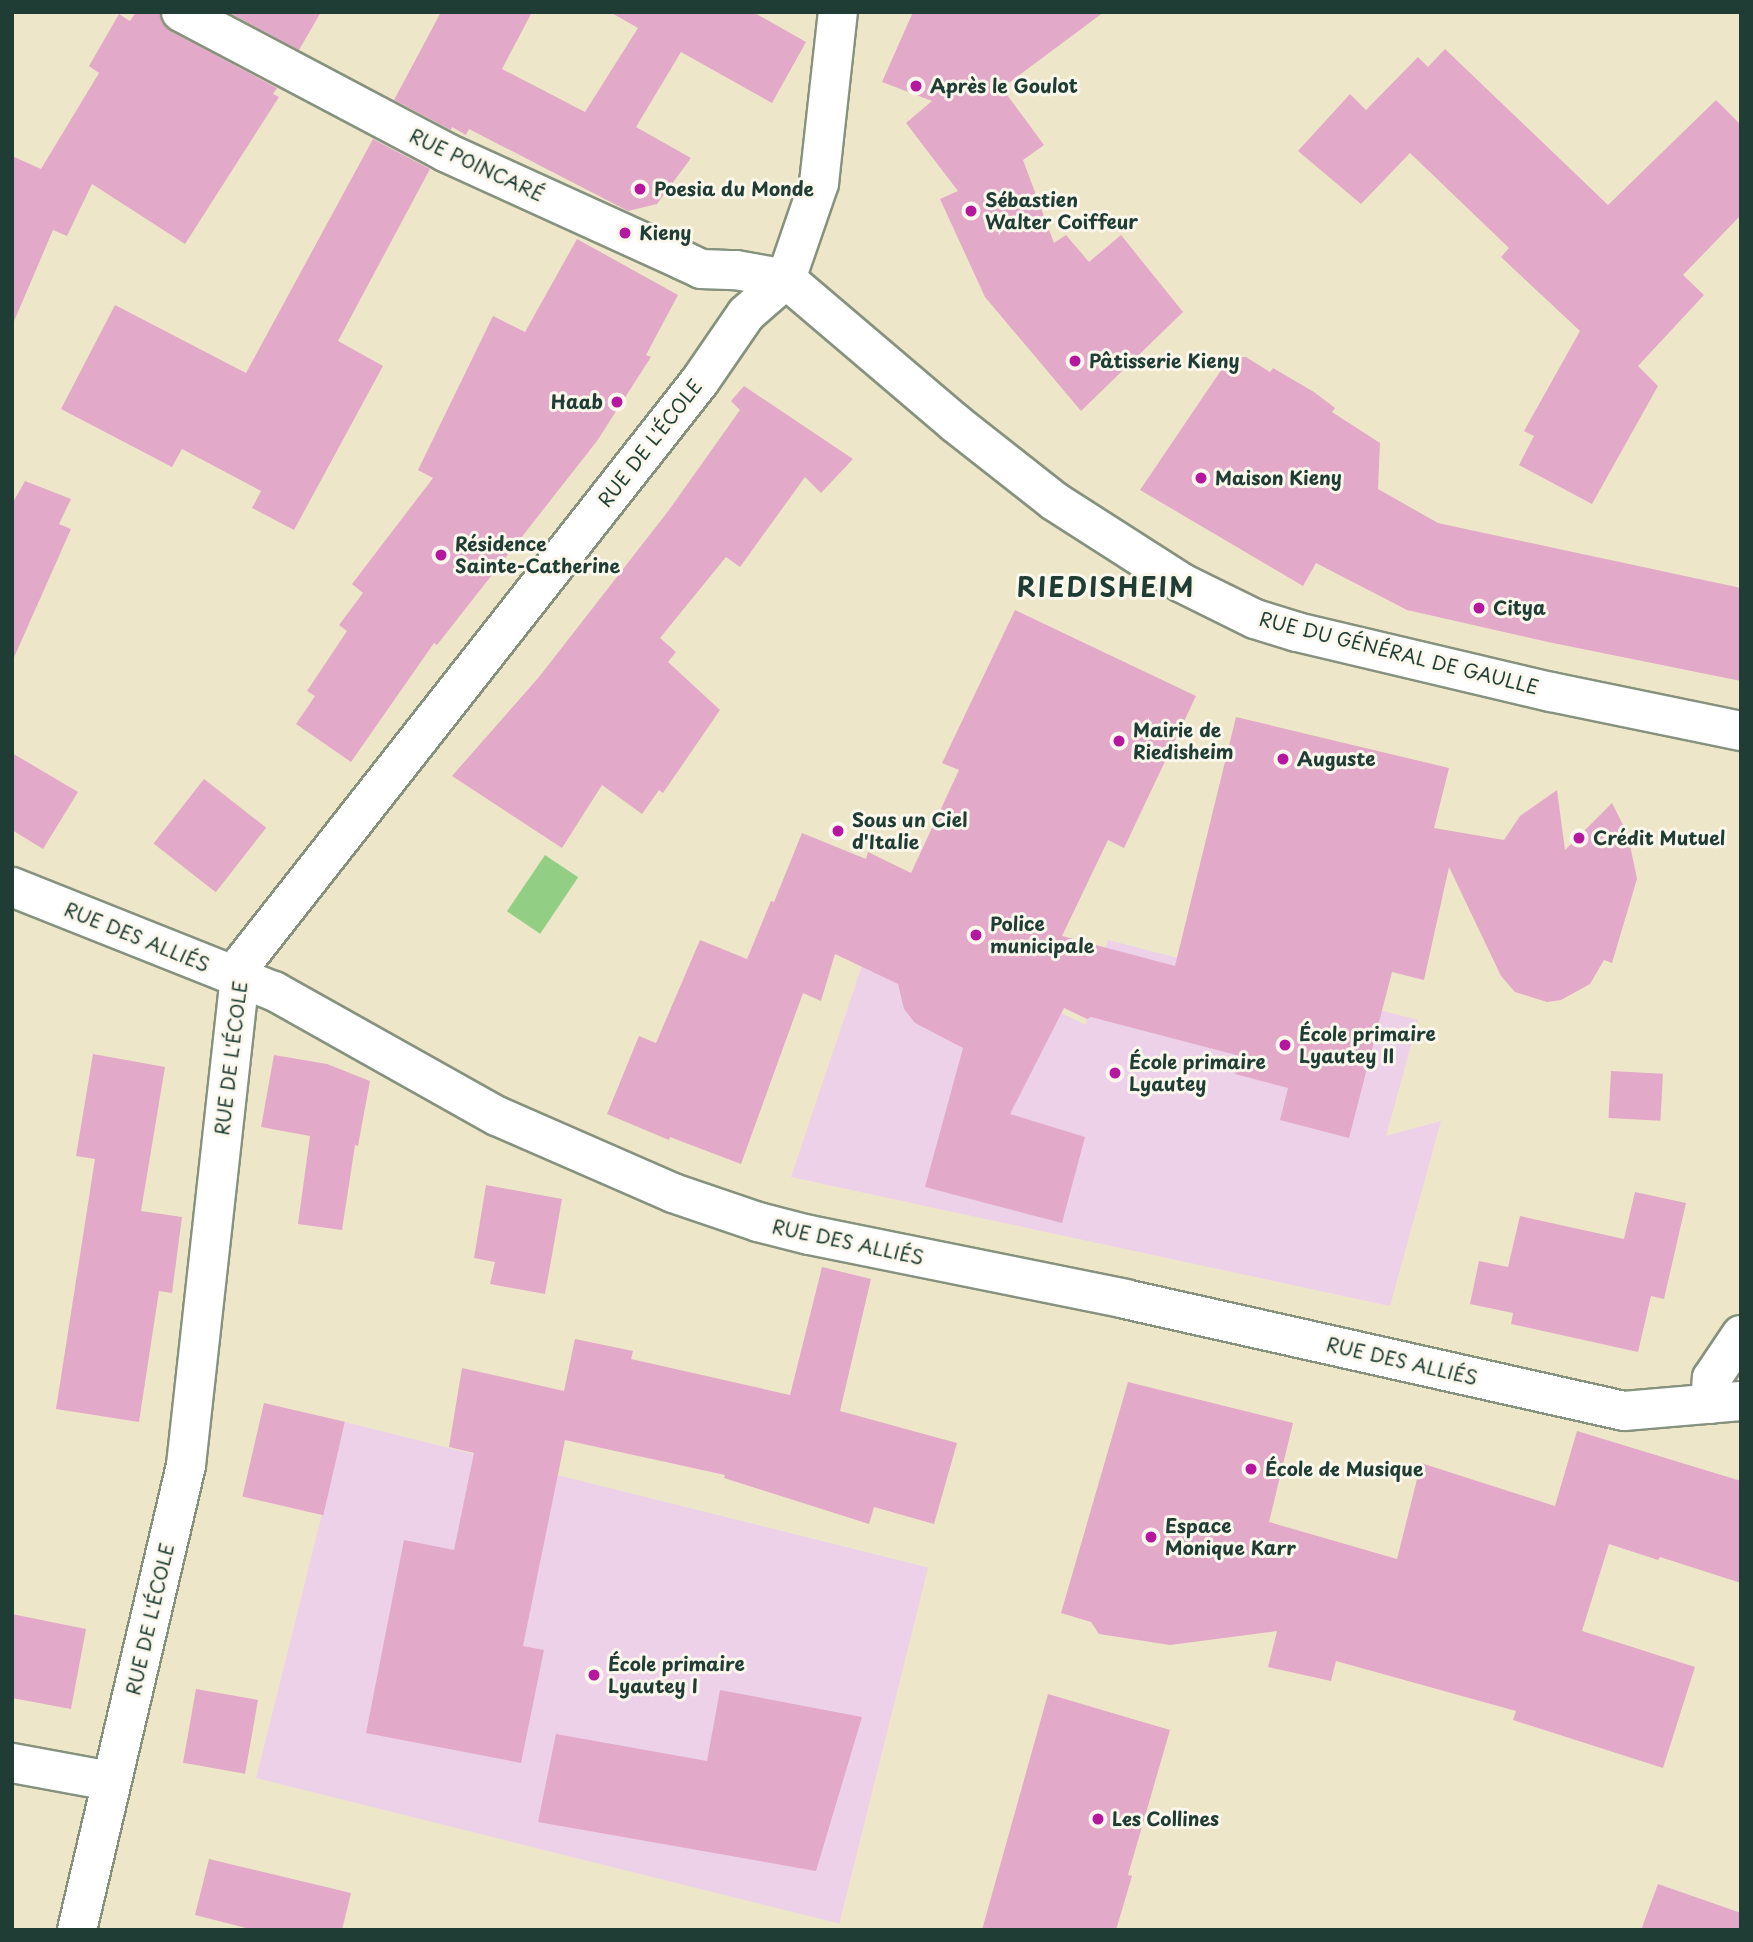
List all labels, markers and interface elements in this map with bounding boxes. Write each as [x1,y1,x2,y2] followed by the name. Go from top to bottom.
[930,75,1080,97] place label: Après le Goulot
[908,78,924,94] marker: Après le Goulot
[405,123,549,207] street label: RUE POINCARÉ
[654,178,813,200] place label: Poesia du Monde
[632,181,648,197] marker: Poesia du Monde
[985,189,1139,233] place label: Sébastien Walter Coiffeur
[963,203,979,219] marker: Sébastien Walter Coiffeur
[639,222,691,244] place label: Kieny
[617,225,633,241] marker: Kieny
[1089,350,1240,372] place label: Pâtisserie Kieny
[1067,353,1083,369] marker: Pâtisserie Kieny
[593,374,707,512] street label: RUE DE L'ÉCOLE
[551,391,603,413] place label: Haab
[609,394,625,410] marker: Haab
[1215,467,1342,489] place label: Maison Kieny
[1193,470,1209,486] marker: Maison Kieny
[455,533,620,577] place label: Résidence Sainte-Catherine
[433,547,449,563] marker: Résidence Sainte-Catherine
[1018,571,1194,603] district label: RIEDISHEIM
[1493,597,1546,619] place label: Citya
[1471,600,1487,616] marker: Citya
[1253,606,1545,700] street label: RUE DU GÉNÉRAL DE GAULLE
[1133,719,1233,763] place label: Mairie de Riedisheim
[1111,733,1127,749] marker: Mairie de Riedisheim
[1297,748,1376,770] place label: Auguste
[1275,751,1291,767] marker: Auguste
[852,809,968,853] place label: Sous un Ciel d'Italie
[830,823,846,839] marker: Sous un Ciel d'Italie
[1593,827,1725,849] place label: Crédit Mutuel
[1571,830,1587,846] marker: Crédit Mutuel
[60,897,214,977] street label: RUE DES ALLIÉS
[990,913,1094,957] place label: Police municipale
[968,927,984,943] marker: Police municipale
[210,979,252,1137] street label: RUE DE L'ÉCOLE
[1299,1023,1437,1067] place label: École primaire Lyautey II
[1277,1037,1293,1053] marker: École primaire Lyautey II
[1129,1051,1267,1095] place label: École primaire Lyautey
[1107,1065,1123,1081] marker: École primaire Lyautey
[769,1215,927,1269] street label: RUE DES ALLIÉS
[1323,1332,1481,1390] street label: RUE DES ALLIÉS
[1265,1458,1426,1480] place label: École de Musique
[1243,1461,1259,1477] marker: École de Musique
[1165,1515,1297,1559] place label: Espace Monique Karr
[1143,1529,1159,1545] marker: Espace Monique Karr
[121,1540,179,1698] street label: RUE DE L'ÉCOLE
[608,1653,746,1697] place label: École primaire Lyautey I
[586,1667,602,1683] marker: École primaire Lyautey I
[1112,1808,1221,1830] place label: Les Collines
[1090,1811,1106,1827] marker: Les Collines

